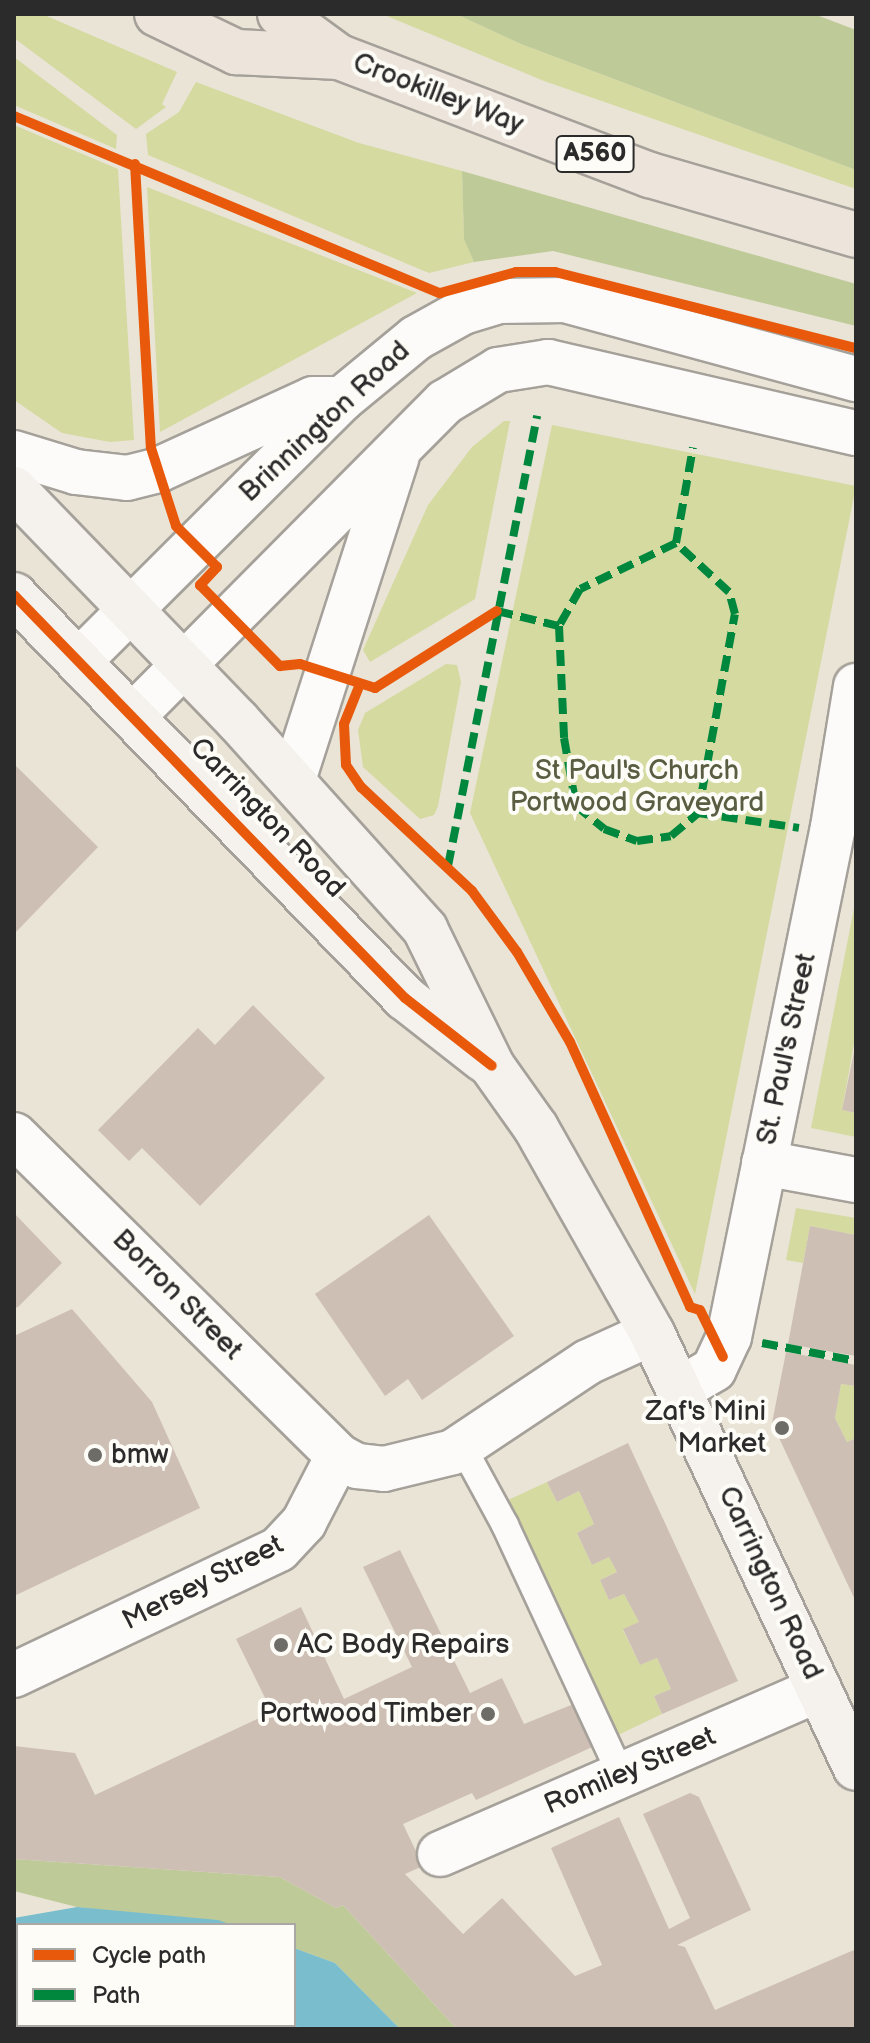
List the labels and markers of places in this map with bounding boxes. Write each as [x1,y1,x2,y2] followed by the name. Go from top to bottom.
[645,1395,766,1461] place label: Zaf's Mini Market
[773,1419,791,1437] marker: Zaf's Mini Market
[111,1438,168,1472] place label: bmw
[86,1446,104,1464] marker: bmw
[297,1628,511,1662] place label: AC Body Repairs
[272,1636,290,1654] marker: AC Body Repairs
[258,1697,472,1731] place label: Portwood Timber
[479,1705,497,1723] marker: Portwood Timber

